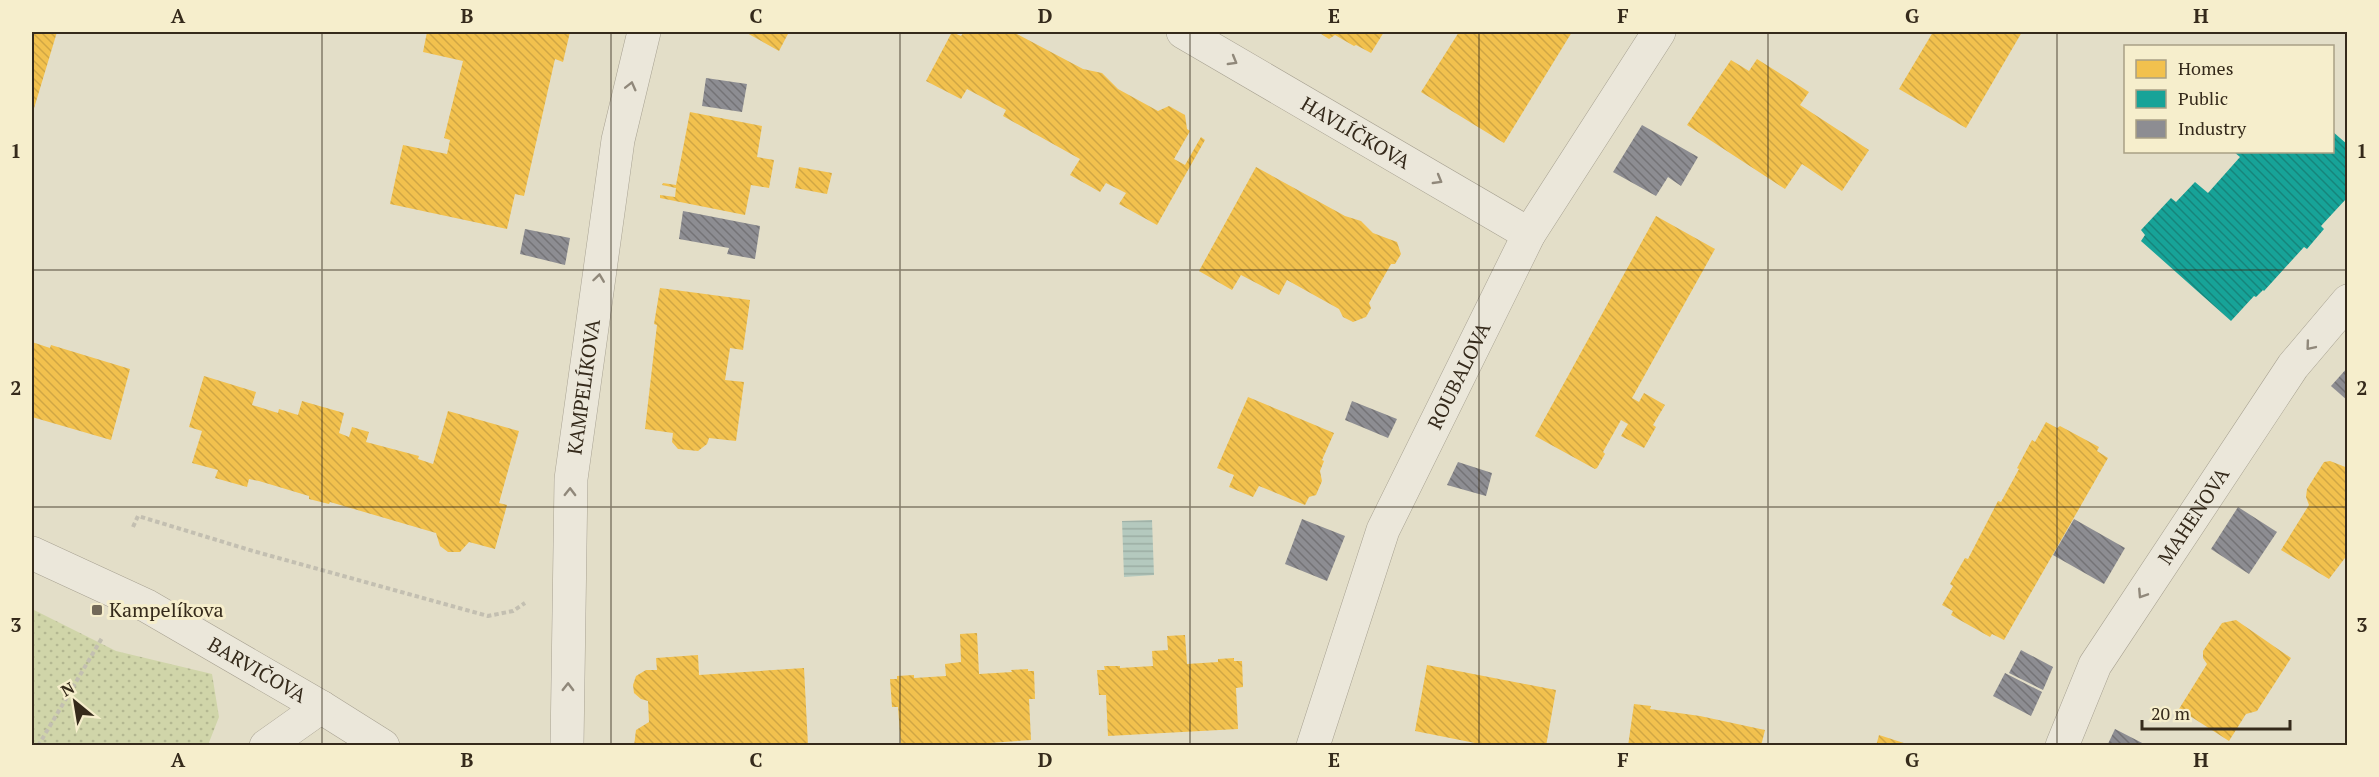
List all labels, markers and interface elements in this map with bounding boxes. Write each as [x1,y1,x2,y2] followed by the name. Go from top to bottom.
[171,2,186,29] text: A
[461,2,474,29] text: B
[749,2,763,29] text: C
[1038,2,1052,29] text: D
[1328,2,1340,29] text: E
[1617,2,1629,29] text: F
[1905,2,1919,29] text: G
[2193,2,2209,29] text: H
[2124,45,2334,153] legend
[1227,54,1237,65] one-way arrow
[2178,56,2233,80] text: Homes
[624,81,637,91] one-way arrow
[2178,86,2228,110] text: Public
[1296,90,1416,175] street label: HAVLÍČKOVA
[2178,116,2247,140] text: Industry
[10,137,22,164] text: 1
[2356,137,2368,164] text: 1
[1432,173,1442,185] one-way arrow
[592,273,604,283] one-way arrow
[561,317,606,456] street label: KAMPELÍKOVA
[1421,317,1497,434] street label: ROUBALOVA
[2306,339,2317,350] one-way arrow
[10,374,22,401] text: 2
[2356,374,2368,401] text: 2
[2151,462,2235,570] street label: MAHENOVA
[564,488,577,497] one-way arrow
[2138,587,2149,598] one-way arrow
[109,596,224,623] place label: Kampelíkova
[90,603,104,617] marker: Kampelíkova
[10,611,22,638] text: 3
[2356,611,2368,638] text: 3
[203,630,312,709] street label: BARVIČOVA
[45,672,105,732] north arrow
[57,676,78,702] text: N
[561,683,574,692] one-way arrow
[2142,693,2290,731] scale bar
[2151,701,2191,725] text: 20 m
[171,746,186,773] text: A
[461,746,474,773] text: B
[749,746,763,773] text: C
[1038,746,1052,773] text: D
[1328,746,1340,773] text: E
[1617,746,1629,773] text: F
[1905,746,1919,773] text: G
[2193,746,2209,773] text: H

